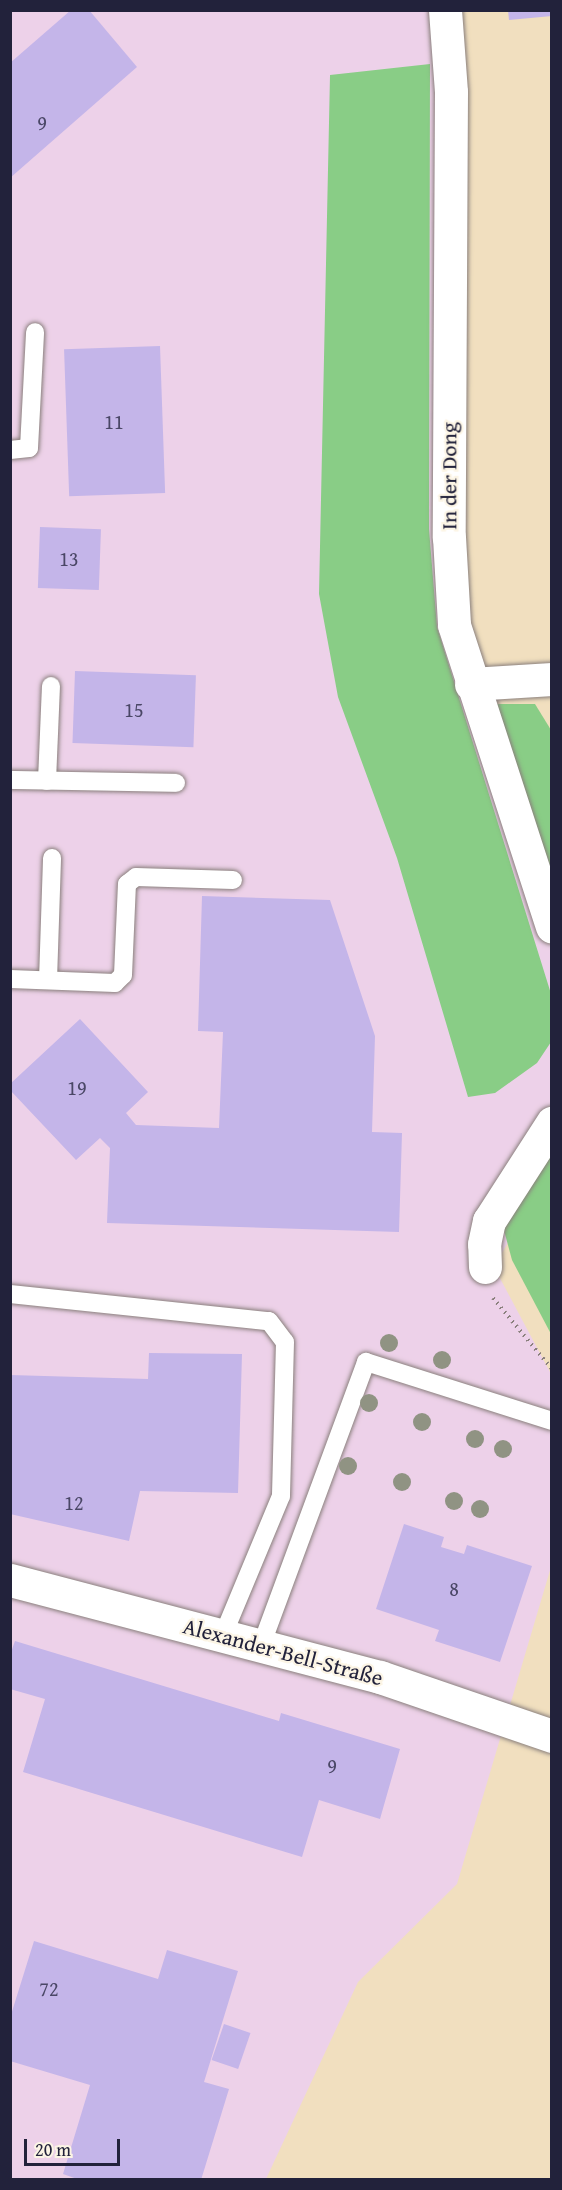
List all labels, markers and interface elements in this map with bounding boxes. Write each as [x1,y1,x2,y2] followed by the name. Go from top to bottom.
[37,110,47,134] house number: 9
[104,409,124,433] house number: 11
[436,422,462,530] street label: In der Dong
[59,546,79,570] house number: 13
[124,697,144,721] house number: 15
[67,1075,87,1099] house number: 19
[64,1490,84,1514] house number: 12
[449,1576,459,1600] house number: 8
[180,1613,386,1691] street label: Alexander-Bell-Straße
[327,1753,337,1777] house number: 9
[39,1976,59,2000] house number: 72
[27,2127,123,2165] scale bar
[35,2136,71,2163] text: 20 m

